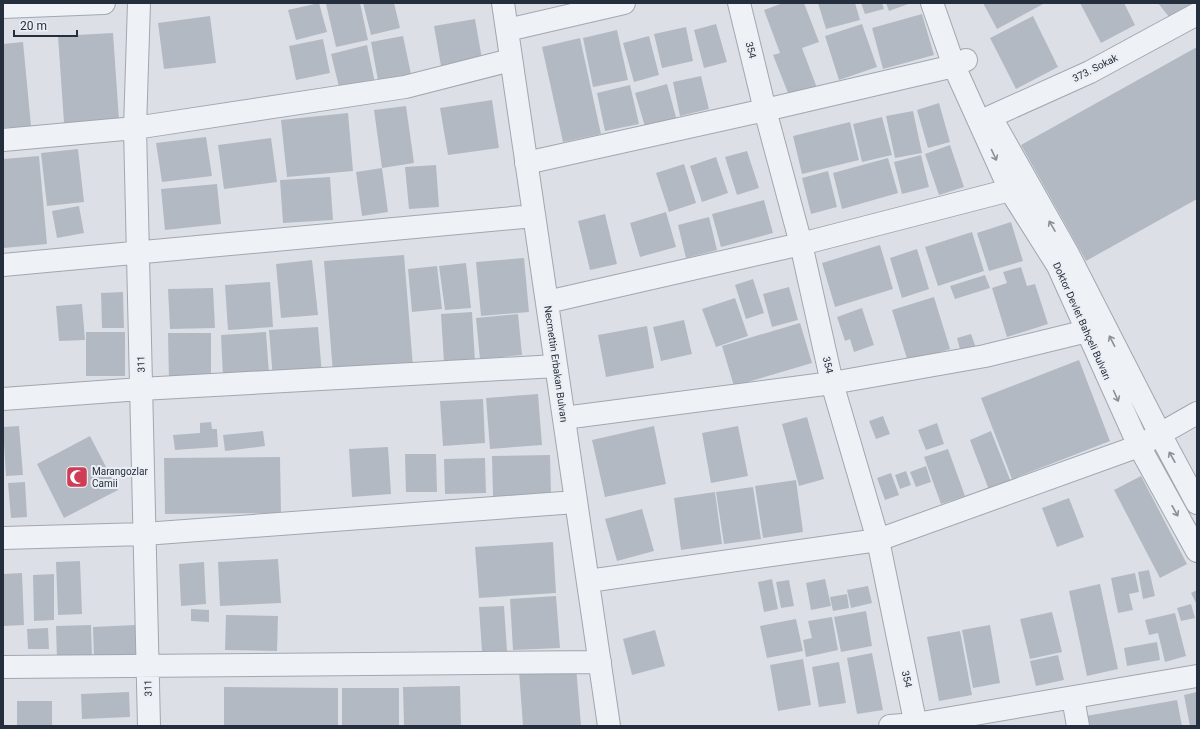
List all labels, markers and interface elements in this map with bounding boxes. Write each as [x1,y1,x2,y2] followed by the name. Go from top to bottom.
[14,12,77,38] scale bar
[20,19,47,33] text: 20 m
[744,40,758,60] street label: 354
[1071,52,1120,84] street label: 373. Sokak
[991,149,999,161] one-way arrow
[1048,220,1055,232] one-way arrow
[1051,261,1113,381] street label: Doktor Devlet Bahçeli Bulvarı
[542,305,570,423] street label: Necmettin Erbakan Bulvarı
[1108,335,1115,347] one-way arrow
[135,355,147,373] street label: 311
[821,356,835,375] street label: 354
[1113,389,1120,401] one-way arrow
[1167,451,1175,463] one-way arrow
[64,464,90,490] mosque icon: Marangozlar Camii
[92,466,148,489] place label: Marangozlar Camii
[1172,505,1180,517] one-way arrow
[900,670,914,689] street label: 354
[142,679,154,697] street label: 311

